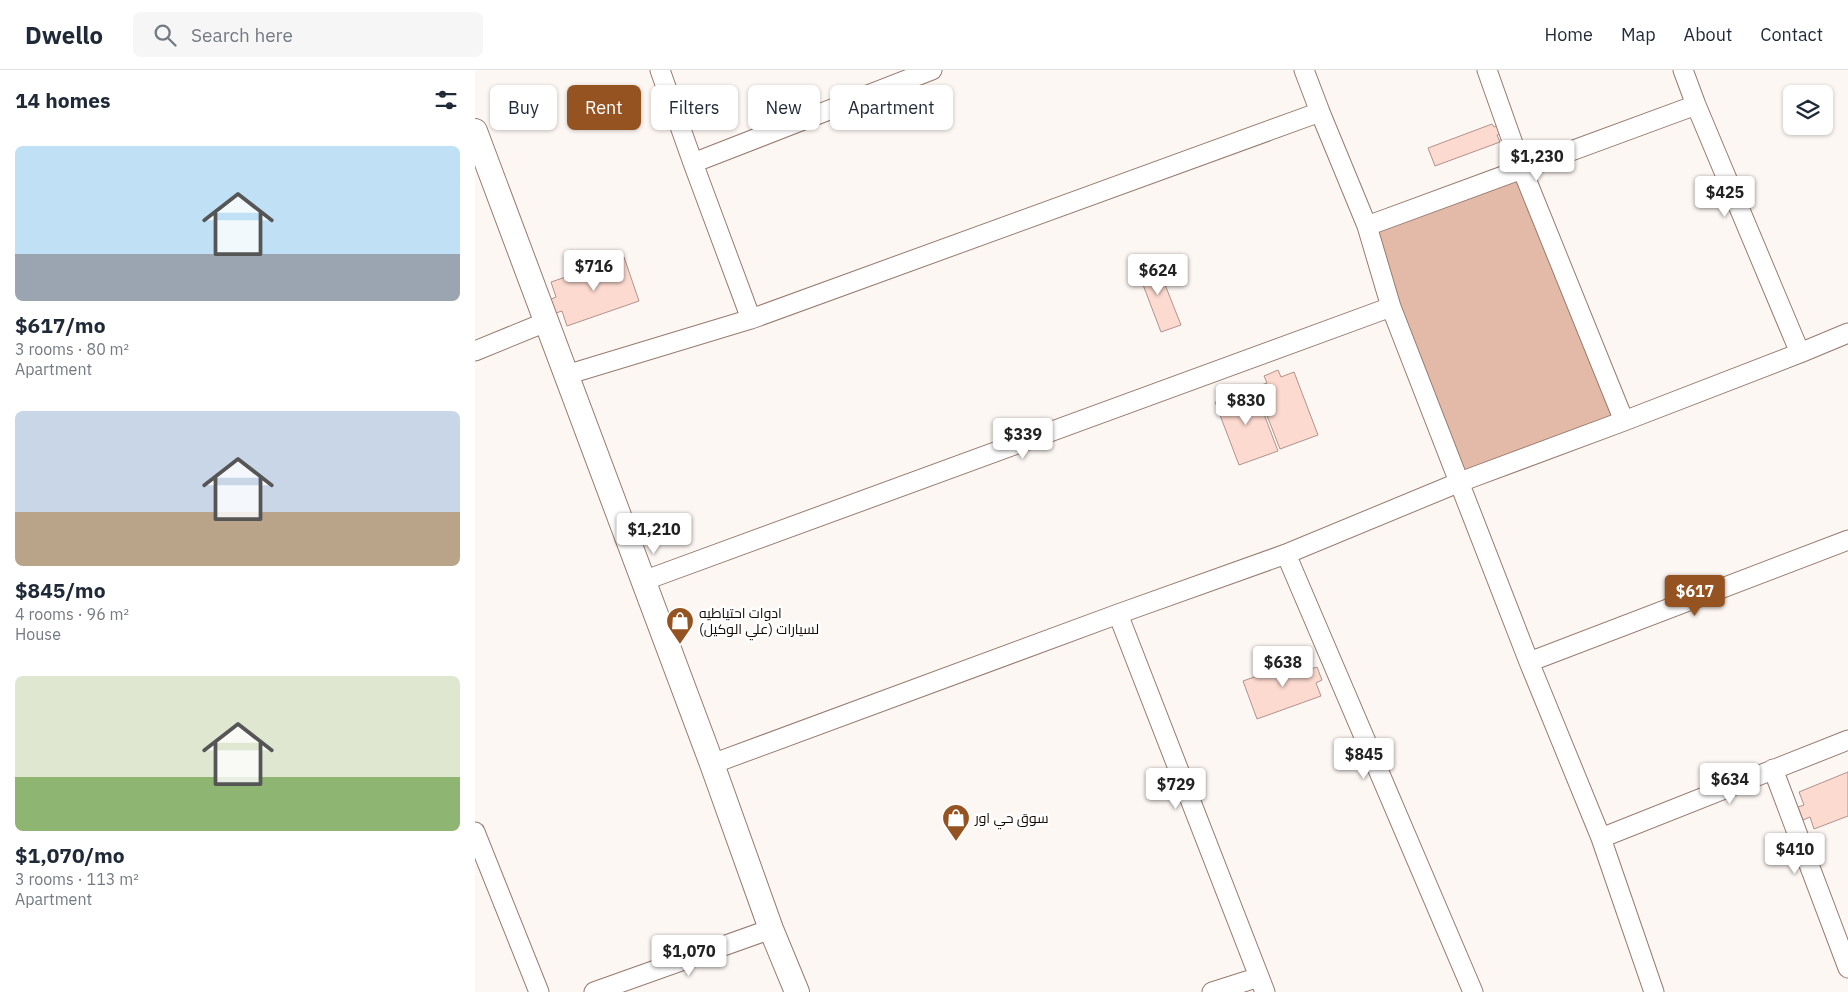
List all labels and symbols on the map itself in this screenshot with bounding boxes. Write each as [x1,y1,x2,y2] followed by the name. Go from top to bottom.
[1496,140,1578,182] pin: $1,230
[1695,176,1755,218] pin: $425
[564,250,624,292] pin: $716
[1128,254,1188,296] pin: $624
[1216,384,1276,426] pin: $830
[993,418,1053,460] pin: $339
[613,512,695,555] pin: $1,210
[1665,574,1725,617] pin: $617
[699,604,819,641] place label: ادوات احتياطيه لسيارات (علي الوكيل)
[665,606,695,645] shop icon: ادوات احتياطيه لسيارات (علي الوكيل)
[1253,646,1313,688] pin: $638
[1334,738,1394,780] pin: $845
[1700,762,1760,805] pin: $634
[1146,768,1206,810] pin: $729
[941,803,971,842] shop icon: سوق حي اور
[974,809,1049,830] place label: سوق حي اور
[1765,832,1825,875] pin: $410
[648,934,730,977] pin: $1,070

